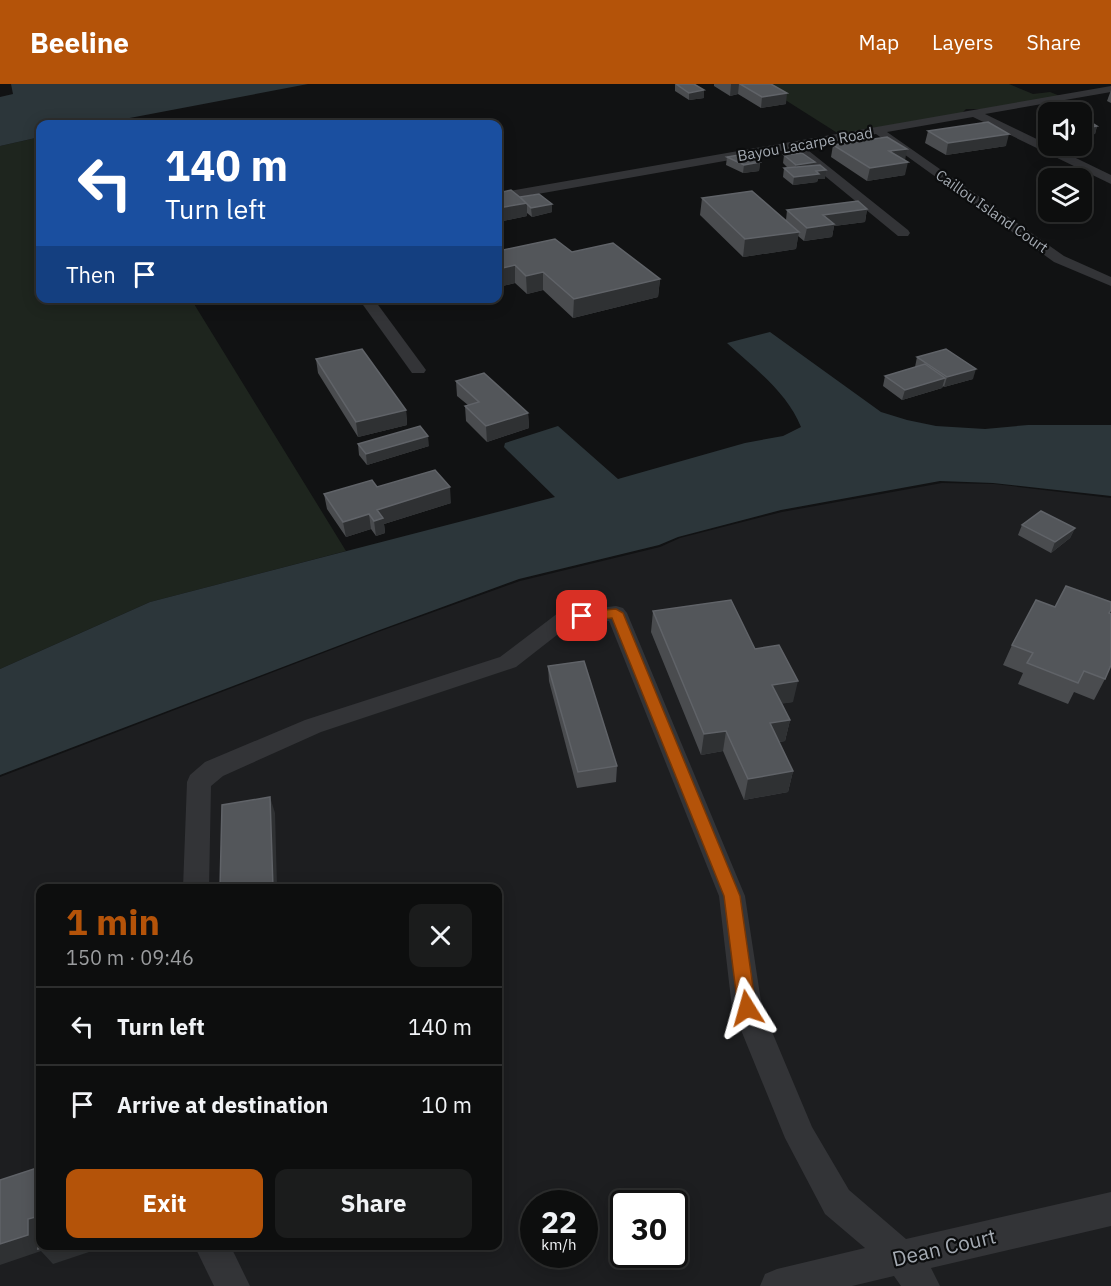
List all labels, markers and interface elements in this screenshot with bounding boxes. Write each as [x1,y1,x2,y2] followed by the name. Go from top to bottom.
[30,24,129,61] text: Beeline
[859,28,899,56] text: Map
[932,28,994,56] text: Layers
[1027,28,1081,56] text: Share
[1038,102,1092,222] map controls
[1038,102,1092,156] button: sound
[736,123,874,165] street label: Bayou Lacarpe Road
[165,138,288,193] text: 140 m
[66,144,144,222] icon: left
[932,165,1052,257] street label: Caillou Island Court
[1038,168,1092,222] button: layers
[165,191,266,226] text: Turn left
[128,258,161,291] icon: arrive
[66,260,116,289] text: Then
[556,590,607,641] pin
[565,599,598,632] icon: arrive
[66,898,160,945] text: 1 min
[409,904,472,967] button: close
[66,944,194,971] text: 150 m · 09:46
[715,976,779,1040] position arrow
[66,1010,99,1043] icon: left
[117,1012,205,1041] text: Turn left
[408,1012,472,1041] text: 140 m
[66,1088,99,1121] icon: arrive
[117,1090,328,1119] text: Arrive at destination
[421,1090,472,1119] text: 10 m
[66,1169,263,1238] button: Exit
[275,1169,472,1238] button: Share
[610,1190,688,1268] speed limit sign: 30
[541,1202,577,1241] text: 22
[889,1221,999,1273] street label: Dean Court
[541,1235,577,1254] text: km/h

